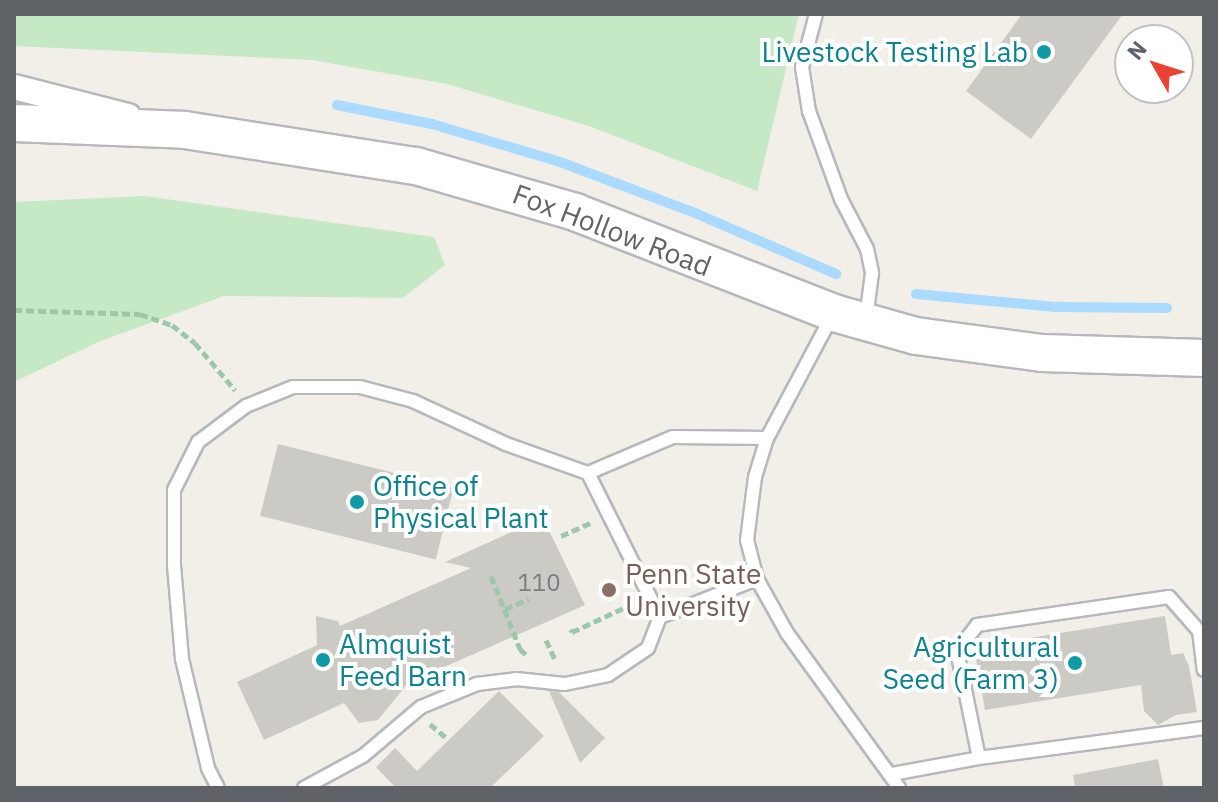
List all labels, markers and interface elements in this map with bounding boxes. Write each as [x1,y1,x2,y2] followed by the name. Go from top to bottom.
[1114,24,1194,104] north arrow
[761,35,1028,69] place label: Livestock Testing Lab
[1120,35,1153,65] text: N
[1035,43,1053,61] marker: Livestock Testing Lab
[508,177,716,283] street label: Fox Hollow Road
[373,469,549,535] place label: Office of Physical Plant
[348,493,366,511] marker: Office of Physical Plant
[625,557,761,623] place label: Penn State University
[517,569,561,597] house number: 110
[600,581,618,599] marker: Penn State University
[339,627,467,693] place label: Almquist Feed Barn
[883,630,1059,696] place label: Agricultural Seed (Farm 3)
[314,651,332,669] marker: Almquist Feed Barn
[1066,654,1084,672] marker: Agricultural Seed (Farm 3)

